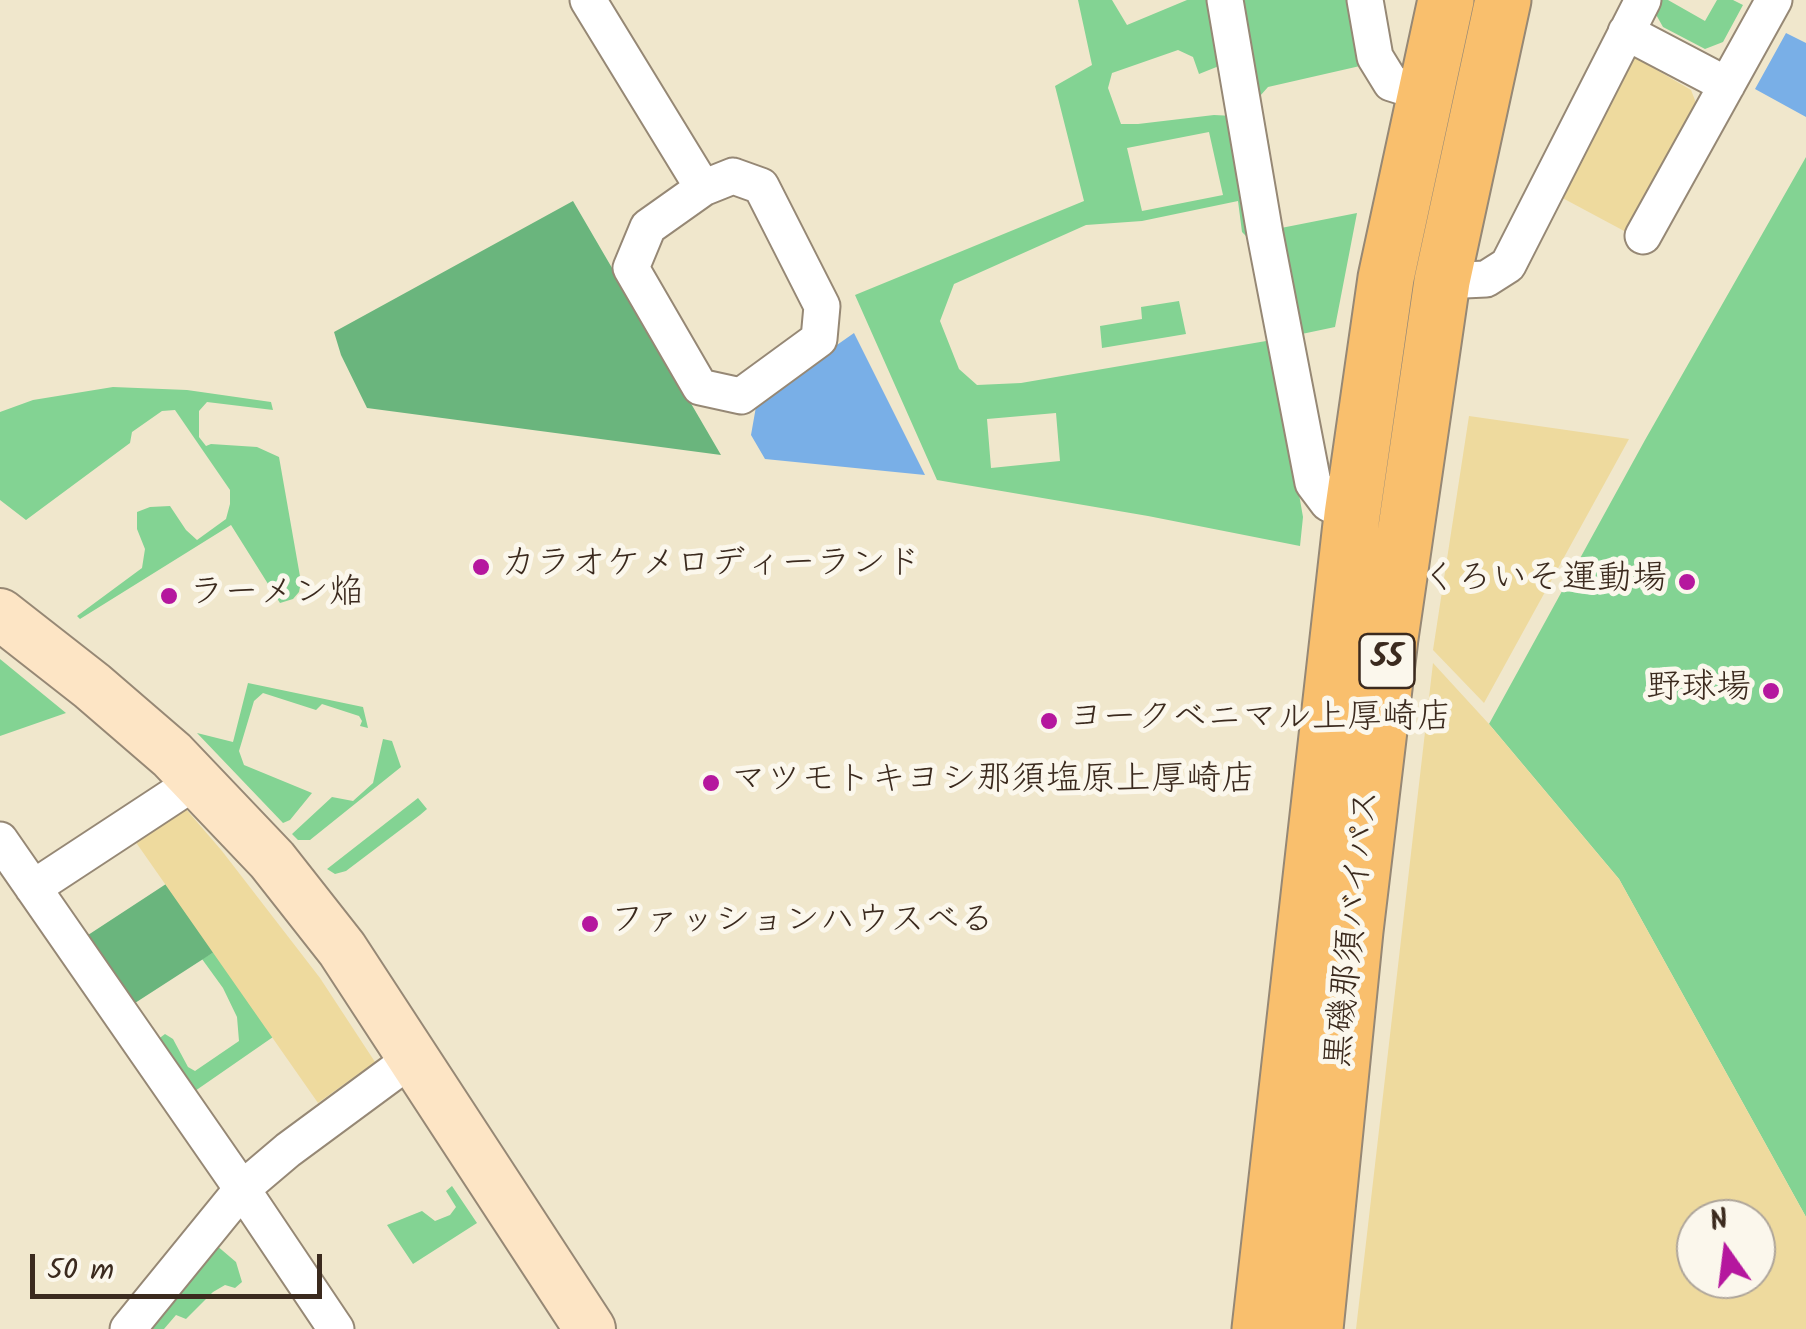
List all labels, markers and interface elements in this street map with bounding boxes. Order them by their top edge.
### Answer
place label: カラオケメロディーランド [501,546,921,588]
marker: カラオケメロディーランド [470,556,492,578]
place label: くろいそ運動場 [1422,561,1667,603]
marker: くろいそ運動場 [1676,571,1698,593]
place label: ラーメン焔 [189,575,364,617]
marker: ラーメン焔 [158,585,180,607]
road number: 55 [1360,634,1414,688]
place label: 野球場 [1646,670,1751,712]
marker: 野球場 [1760,680,1782,702]
place label: ヨークベニマル上厚崎店 [1069,700,1452,742]
marker: ヨークベニマル上厚崎店 [1038,710,1060,732]
place label: マツモトキヨシ那須塩原上厚崎店 [731,762,1256,804]
marker: マツモトキヨシ那須塩原上厚崎店 [700,772,722,794]
street label: 黒磯那須バイパス [1320,788,1392,1070]
place label: ファッションハウスべる [610,903,995,945]
marker: ファッションハウスべる [579,913,601,935]
text: N [1705,1197,1733,1245]
north arrow [1676,1199,1776,1299]
scale bar [35,1234,328,1296]
text: 50 m [47,1247,114,1295]

